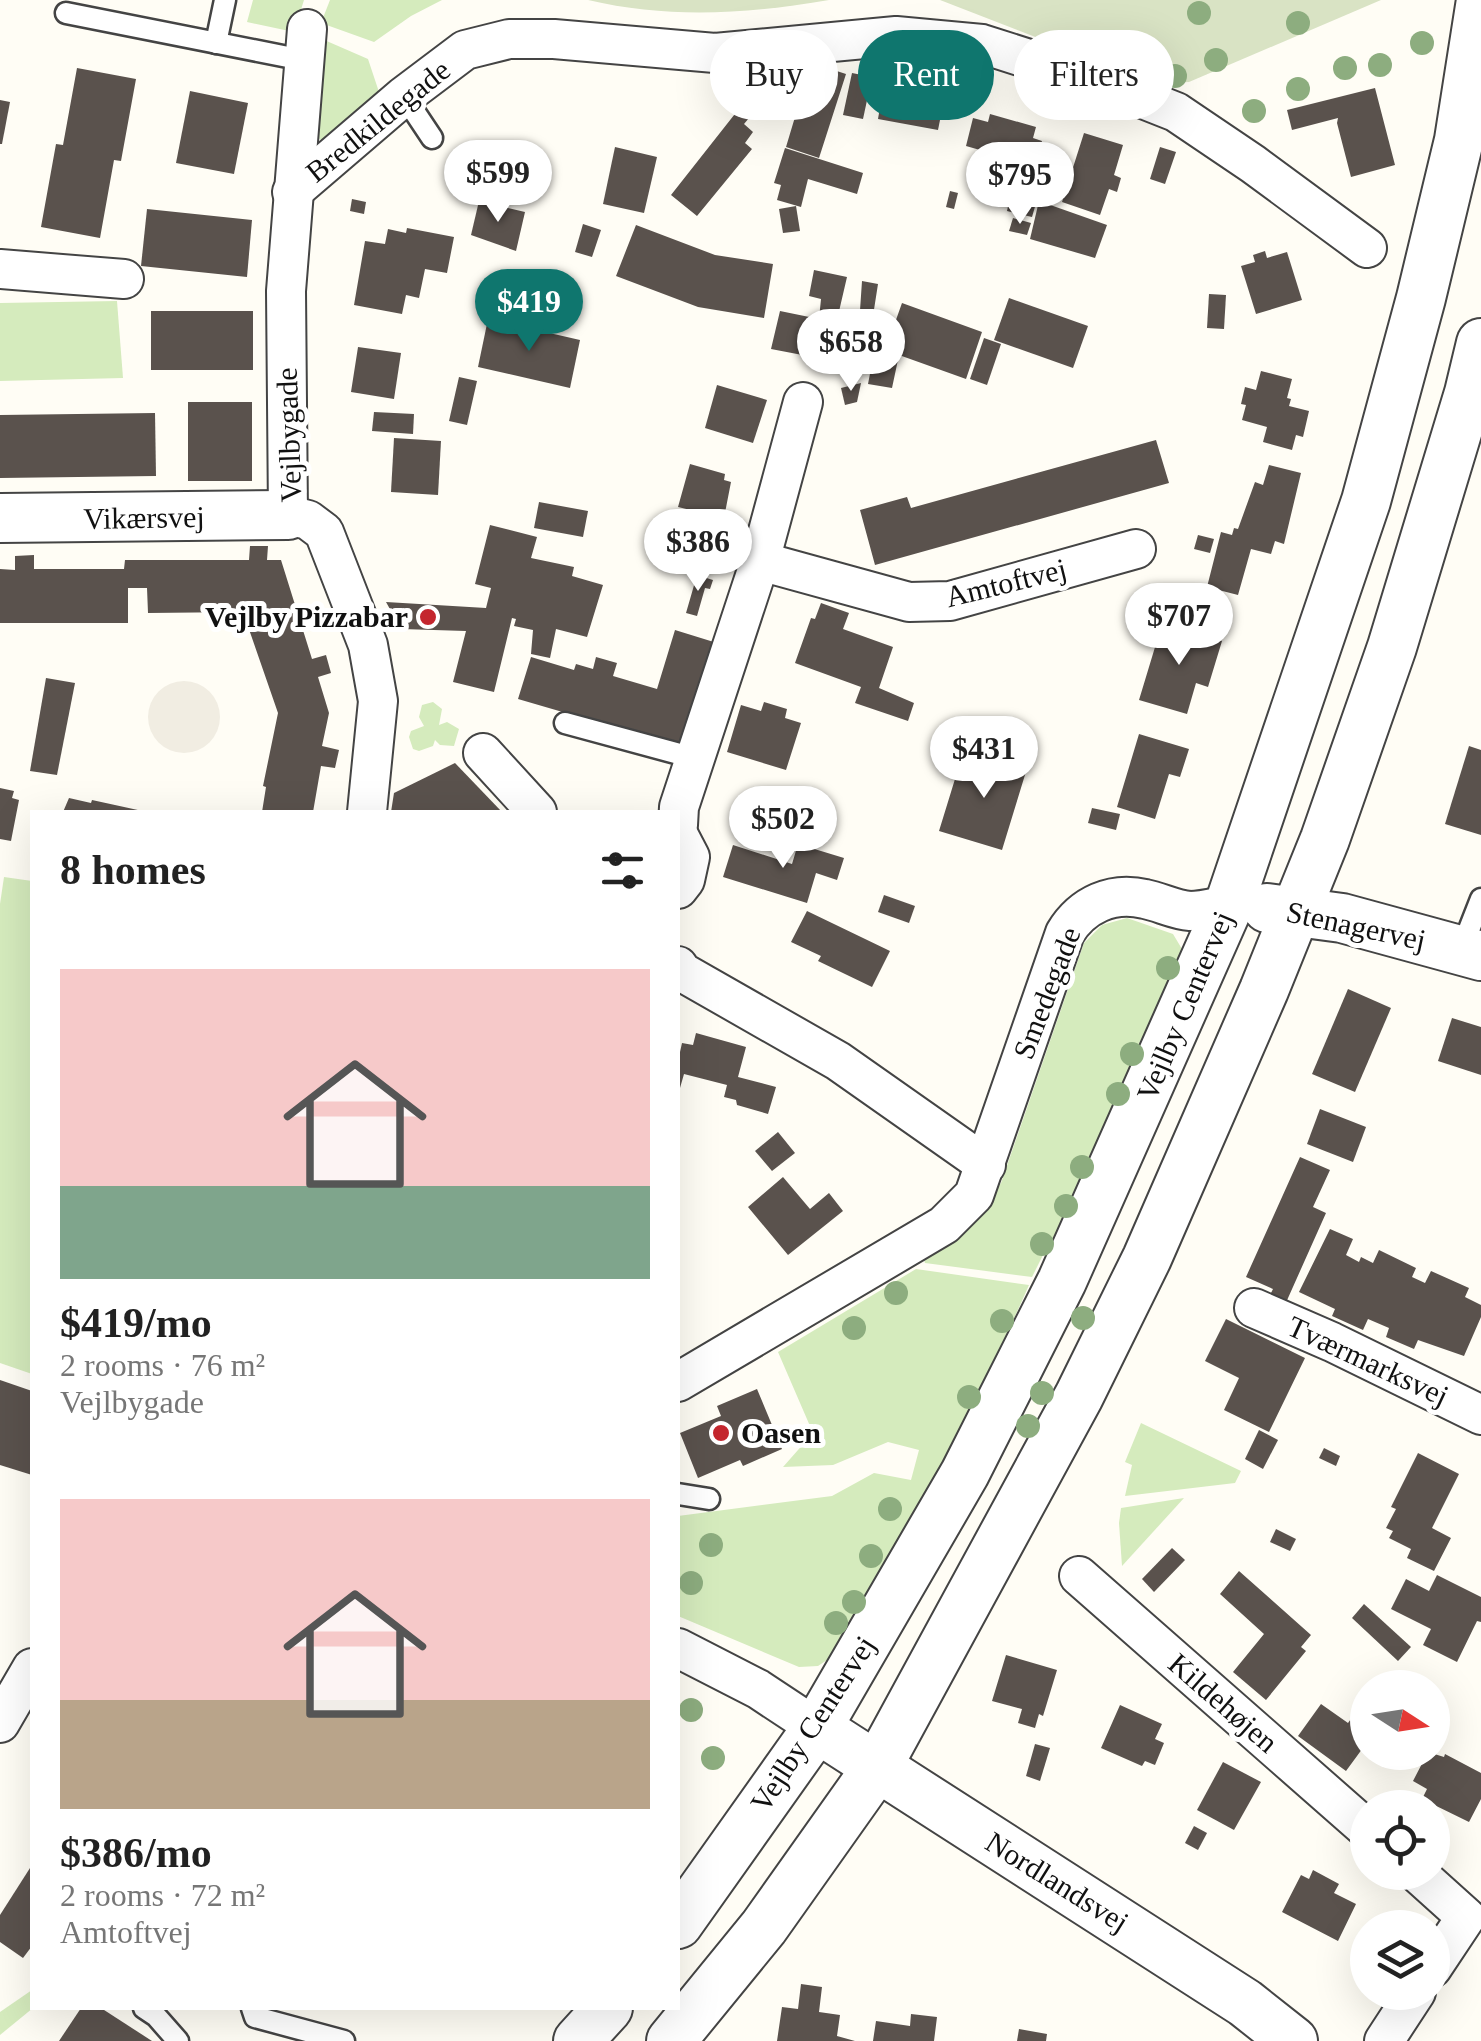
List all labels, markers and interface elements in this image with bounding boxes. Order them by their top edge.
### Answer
chip: Buy [710,30,838,120]
chip: Rent [858,30,994,120]
chip: Filters [1014,30,1174,120]
street label: Bredkildegade [299,53,456,188]
pin: $599 [439,140,557,225]
pin: $795 [961,142,1079,227]
text: $599 [466,154,530,190]
text: $795 [988,156,1052,192]
pin: $419 [470,269,588,354]
text: $419 [497,283,561,319]
pin: $658 [792,309,910,394]
text: $658 [819,323,883,359]
street label: Vejlbygade [270,367,307,503]
street label: Vikærsvej [83,500,205,535]
pin: $386 [639,509,757,594]
text: $386 [666,523,730,559]
street label: Amtoftvej [942,552,1070,613]
pin: $707 [1120,583,1238,668]
text: $707 [1147,597,1211,633]
place label: Vejlby Pizzabar [205,600,408,633]
marker: Vejlby Pizzabar [417,606,439,628]
pin: $431 [925,716,1043,801]
text: $431 [952,730,1016,766]
pin: $502 [724,786,842,871]
text: $502 [751,800,815,836]
icon: filters [595,843,650,898]
text: 8 homes [60,847,206,893]
street label: Stenagervej [1283,895,1429,956]
street label: Vejlby Centervej [1130,906,1239,1105]
street label: Smedegade [1006,922,1087,1063]
icon: home [265,1034,445,1214]
text: $419/mo [60,1300,212,1346]
street label: Tværmarksvej [1283,1309,1454,1412]
text: 2 rooms · 76 m² [60,1347,265,1383]
text: Vejlbygade [60,1384,204,1420]
place label: Oasen [741,1416,821,1449]
marker: Oasen [710,1422,732,1444]
icon: home [265,1564,445,1744]
street label: Vejlby Centervej [744,1630,882,1818]
street label: Kildehøjen [1162,1646,1284,1759]
north arrow [1350,1670,1450,1770]
map controls [1350,1670,1450,2010]
button: locate [1350,1790,1450,1890]
street label: Nordlandsvej [980,1825,1135,1938]
text: $386/mo [60,1830,212,1876]
text: 2 rooms · 72 m² [60,1877,265,1913]
button: layers [1350,1910,1450,2010]
text: Amtoftvej [60,1914,192,1950]

